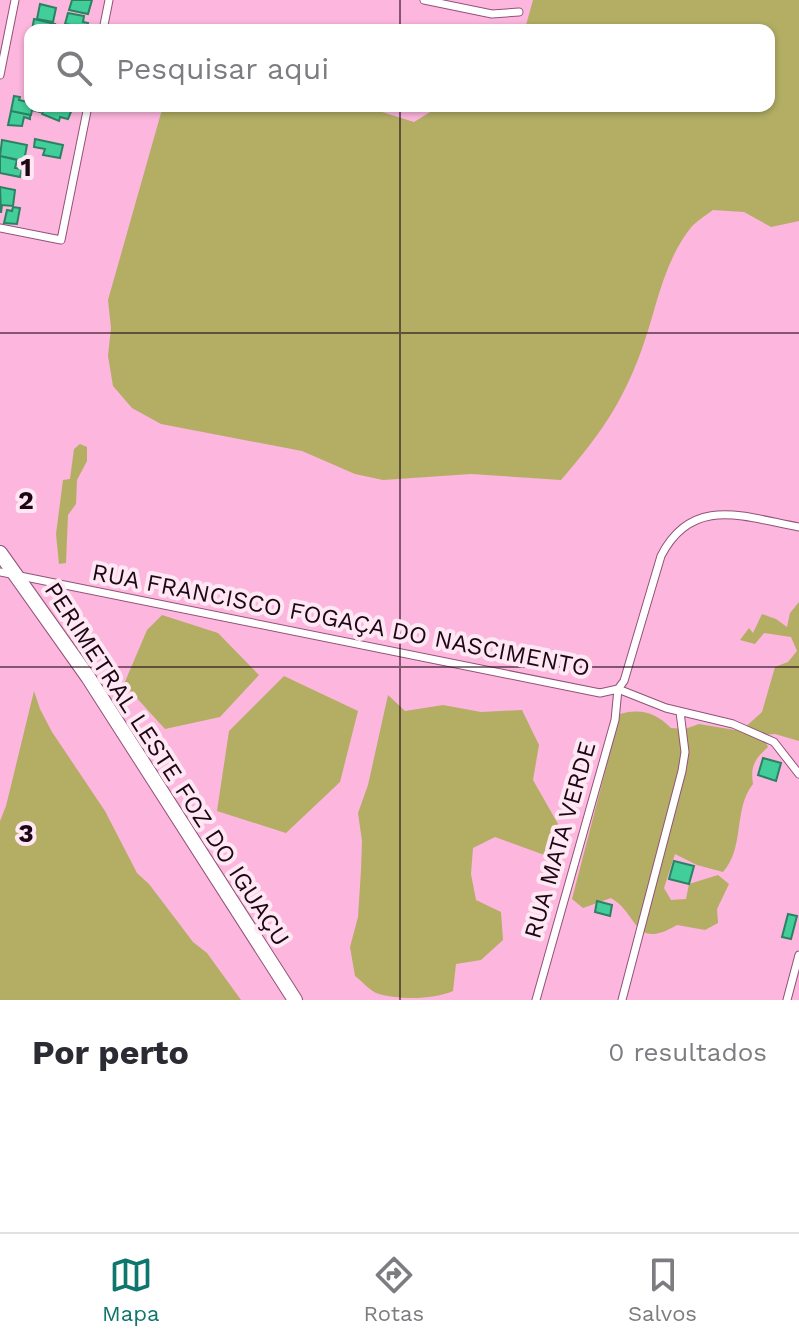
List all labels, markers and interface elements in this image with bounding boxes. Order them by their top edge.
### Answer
search box [24,24,775,112]
icon: search [52,46,96,90]
text: Pesquisar aqui [116,51,329,86]
text: 1 [20,152,32,182]
text: 2 [18,485,34,515]
street label: RUA FRANCISCO FOGAÇA DO NASCIMENTO [90,558,592,682]
street label: PERIMETRAL LESTE FOZ DO IGUAÇU [39,577,295,951]
street label: RUA MATA VERDE [518,738,602,942]
text: 3 [18,818,34,848]
text: Por perto [32,1032,189,1072]
text: 0 resultados [608,1037,767,1067]
tab: Mapa [102,1253,159,1326]
tab: Rotas [363,1253,424,1326]
tab: Salvos [628,1253,697,1326]

